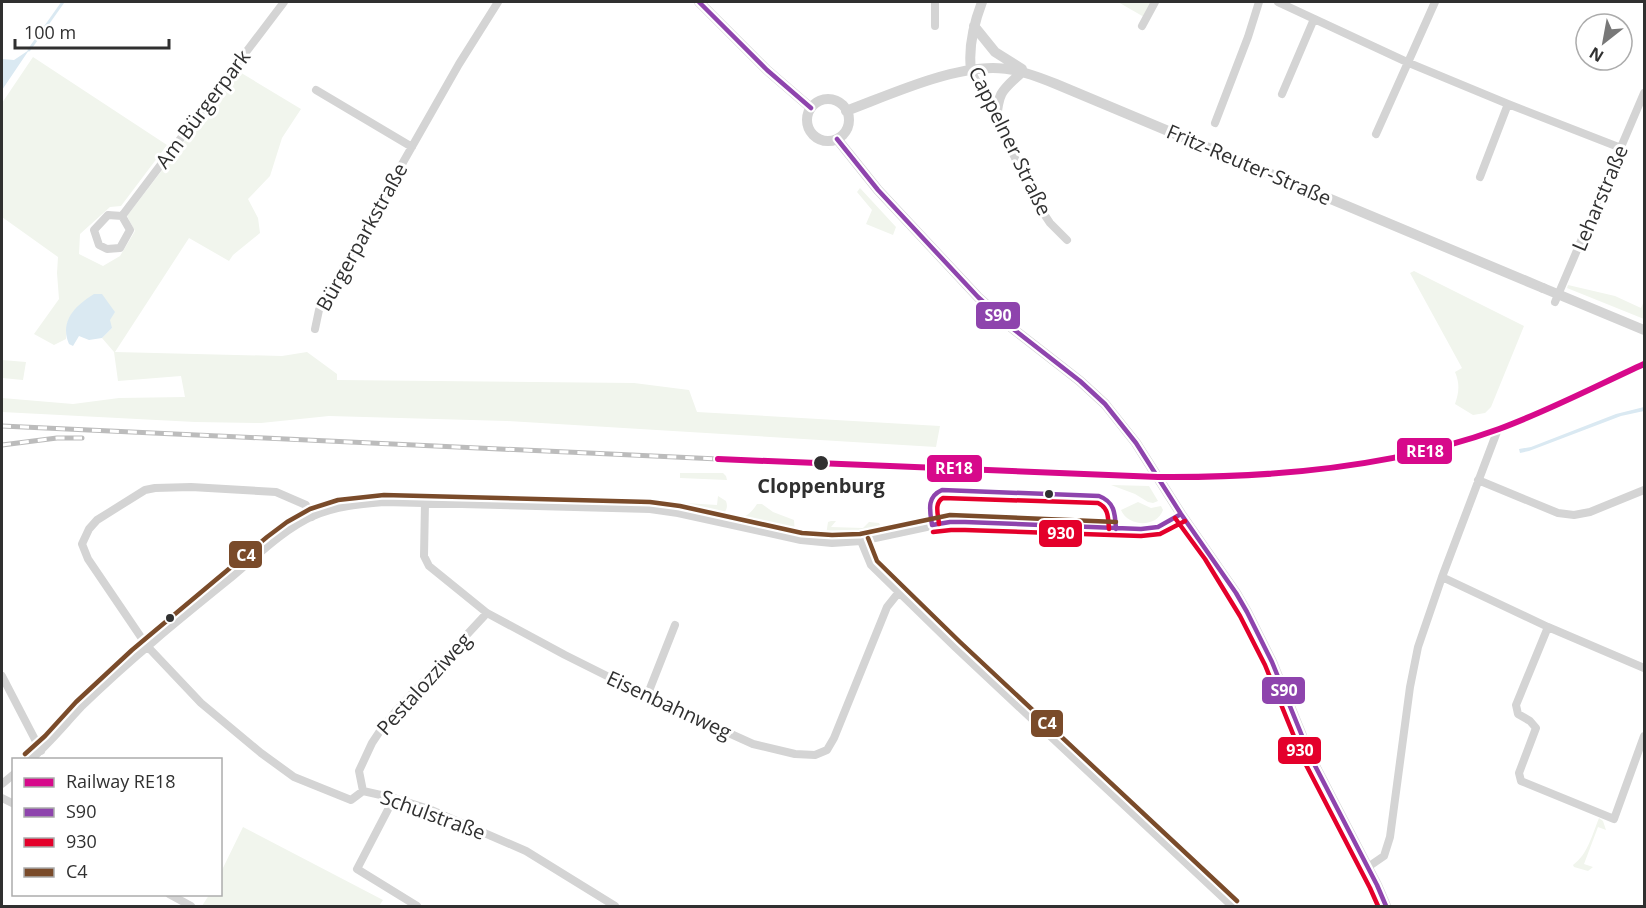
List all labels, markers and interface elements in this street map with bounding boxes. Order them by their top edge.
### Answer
scale bar [15,12,170,50]
north arrow [1574,12,1634,72]
text: 100 m [24,20,76,44]
text: N [1585,42,1608,68]
street label: Am Bürgerpark [149,43,256,174]
street label: Cappelner Straße [963,62,1058,220]
street label: Fritz-Reuter-Straße [1163,118,1336,211]
street label: Leharstraße [1565,141,1634,255]
street label: Bürgerparkstraße [310,158,413,316]
line badge: S90 [975,301,1021,330]
text: S90 [984,304,1012,326]
line badge: RE18 [1396,437,1453,465]
text: RE18 [1406,440,1444,462]
marker: Cloppenburg [812,454,830,472]
line badge: RE18 [926,454,983,483]
text: RE18 [935,457,973,479]
place label: Cloppenburg [757,472,886,499]
unlabelled marker [1043,488,1055,500]
line badge: 930 [1038,519,1083,548]
text: 930 [1047,522,1075,544]
line badge: C4 [228,540,263,569]
text: C4 [236,544,256,566]
unlabelled marker [164,612,176,624]
street label: Pestalozziweg [370,626,477,741]
street label: Eisenbahnweg [602,664,736,745]
line badge: S90 [1261,676,1306,705]
text: S90 [1270,679,1298,701]
line badge: C4 [1030,709,1064,738]
text: C4 [1037,712,1057,734]
line badge: 930 [1277,736,1322,765]
text: 930 [1286,739,1314,761]
legend [12,758,222,896]
text: Railway RE18 [66,769,176,793]
street label: Schulstraße [377,783,489,846]
text: S90 [66,799,96,823]
text: 930 [66,829,97,853]
text: C4 [66,859,88,883]

